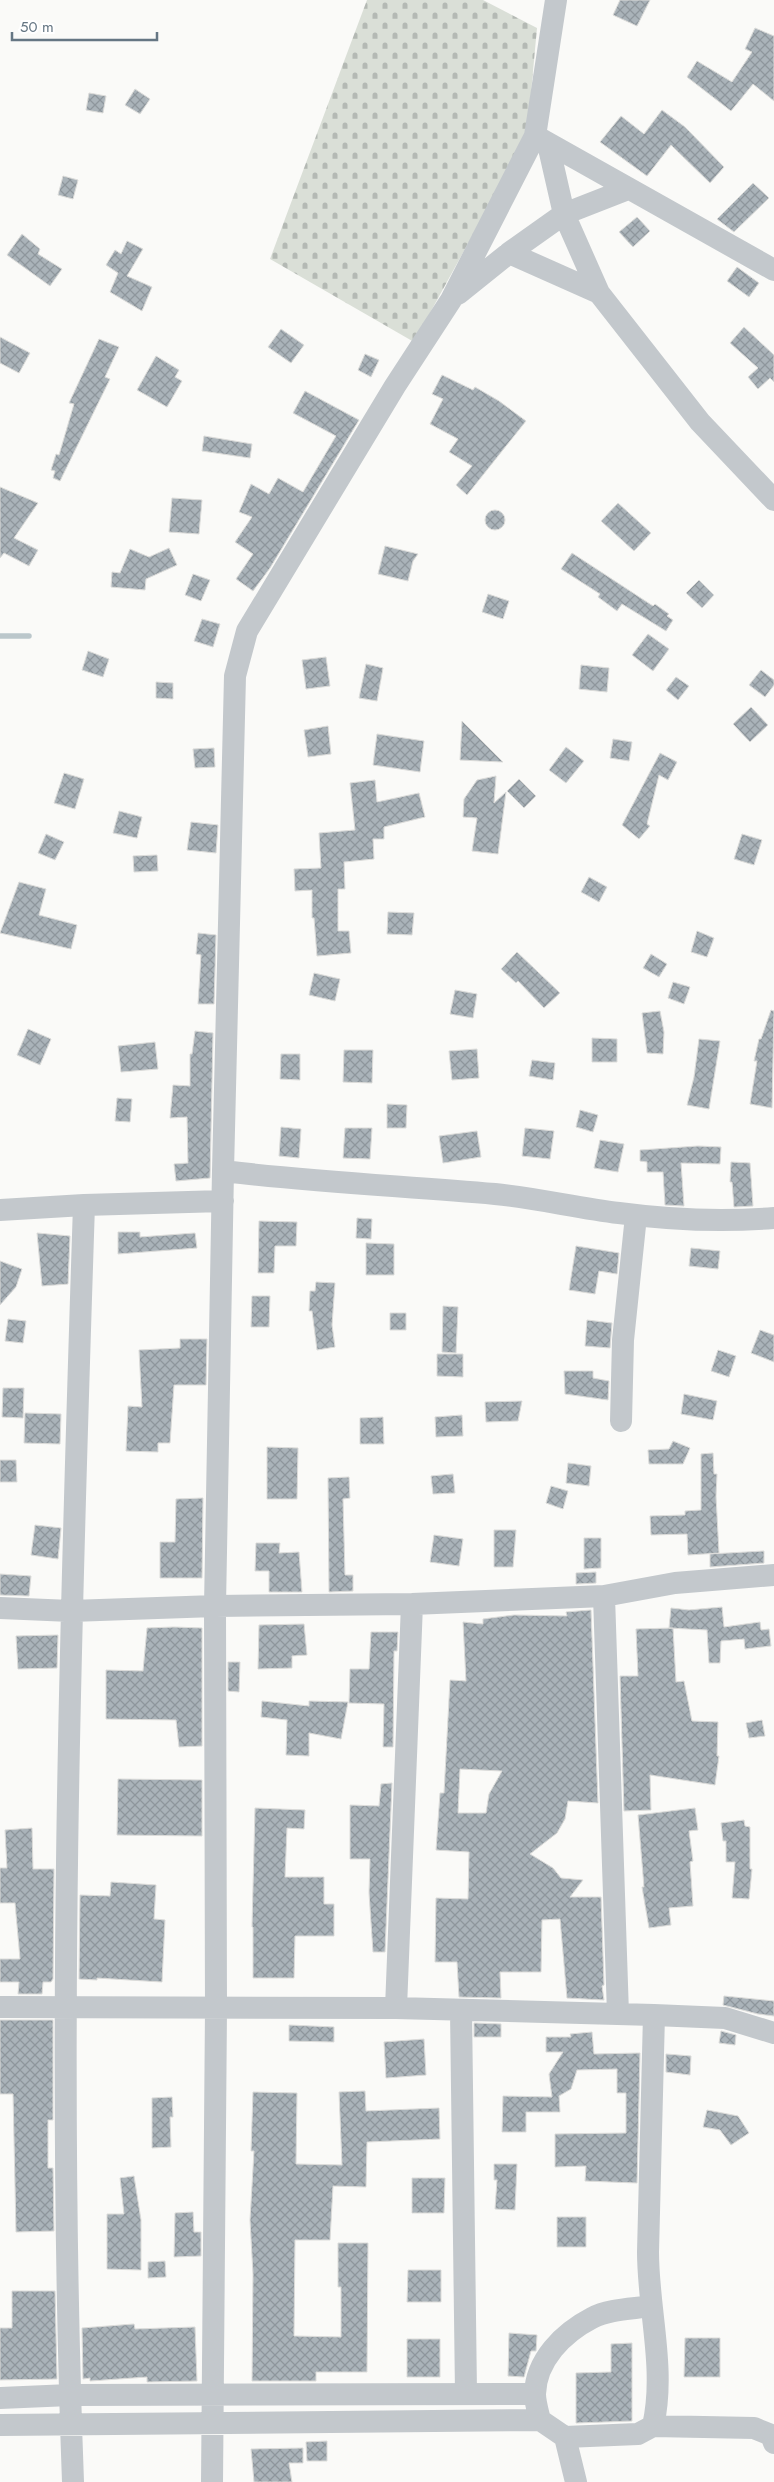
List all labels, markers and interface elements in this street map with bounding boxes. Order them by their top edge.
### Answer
scale bar [12,10,158,42]
text: 50 m [20,16,54,38]

